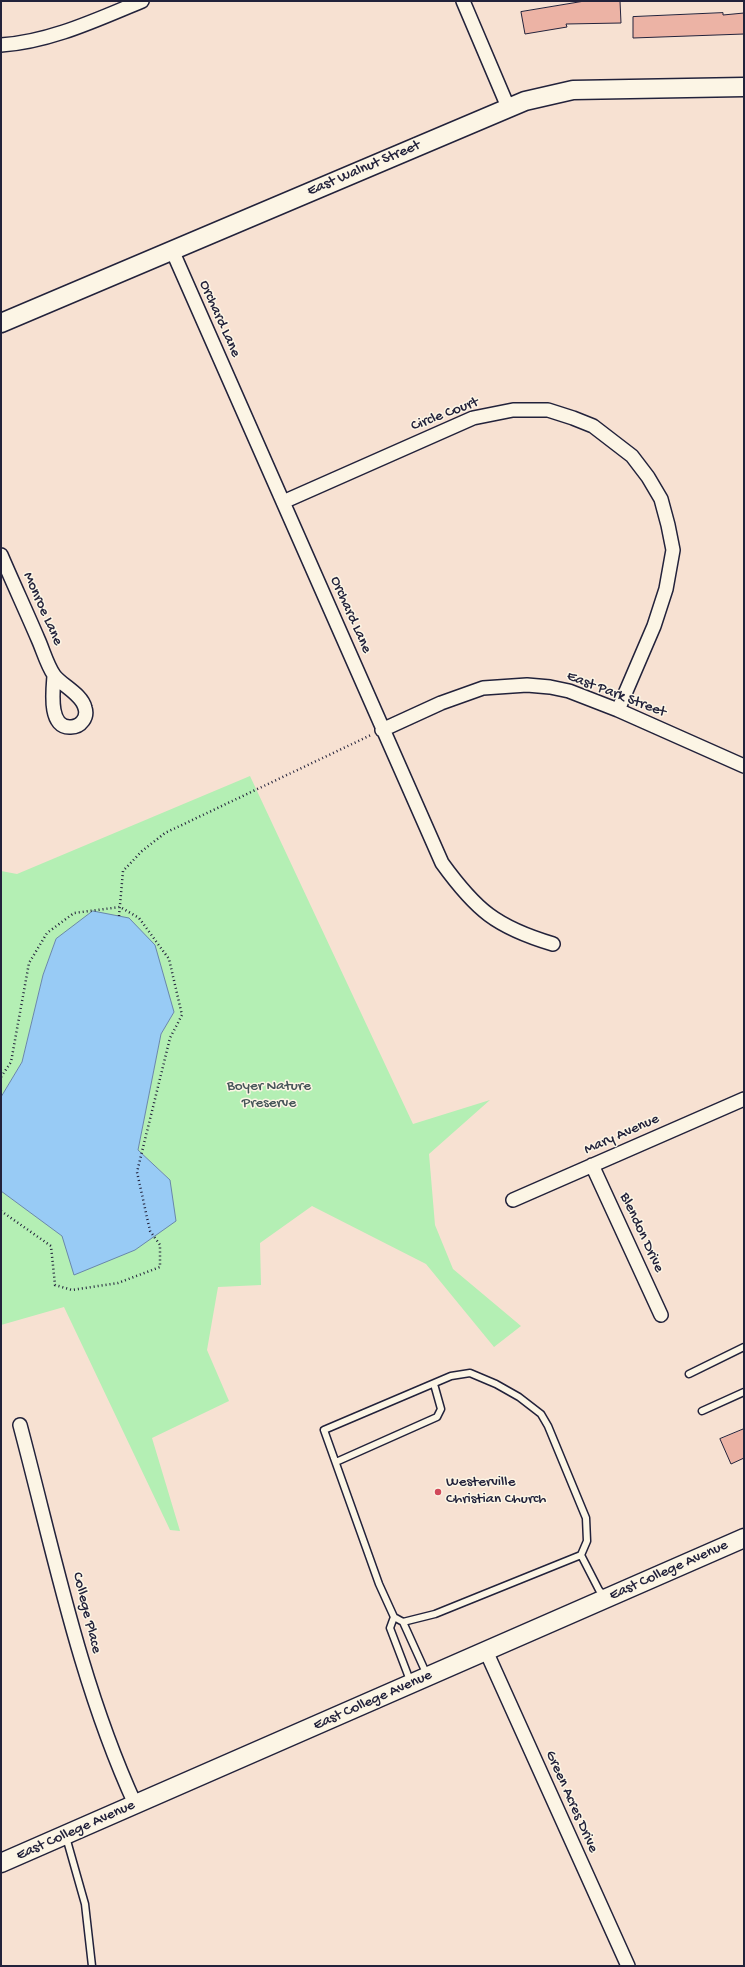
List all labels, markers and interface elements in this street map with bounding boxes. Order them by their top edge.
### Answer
street label: East Walnut Street [305,137,423,201]
street label: Orchard Lane [194,278,244,360]
street label: Circle Court [409,394,481,436]
street label: Monroe Lane [18,570,66,648]
street label: Orchard Lane [325,574,375,656]
street label: East Park Street [564,668,668,722]
park label: Boyer Nature Preserve [227,1078,311,1113]
street label: Mary Avenue [582,1110,662,1160]
street label: Blendon Drive [615,1190,667,1276]
place label: Westerville Christian Church [446,1474,546,1509]
marker: Westerville Christian Church [433,1487,443,1497]
street label: East College Avenue [607,1537,731,1605]
street label: College Place [67,1571,105,1655]
street label: East College Avenue [311,1667,435,1735]
street label: Green Acres Drive [540,1748,602,1856]
street label: East College Avenue [14,1797,138,1865]

